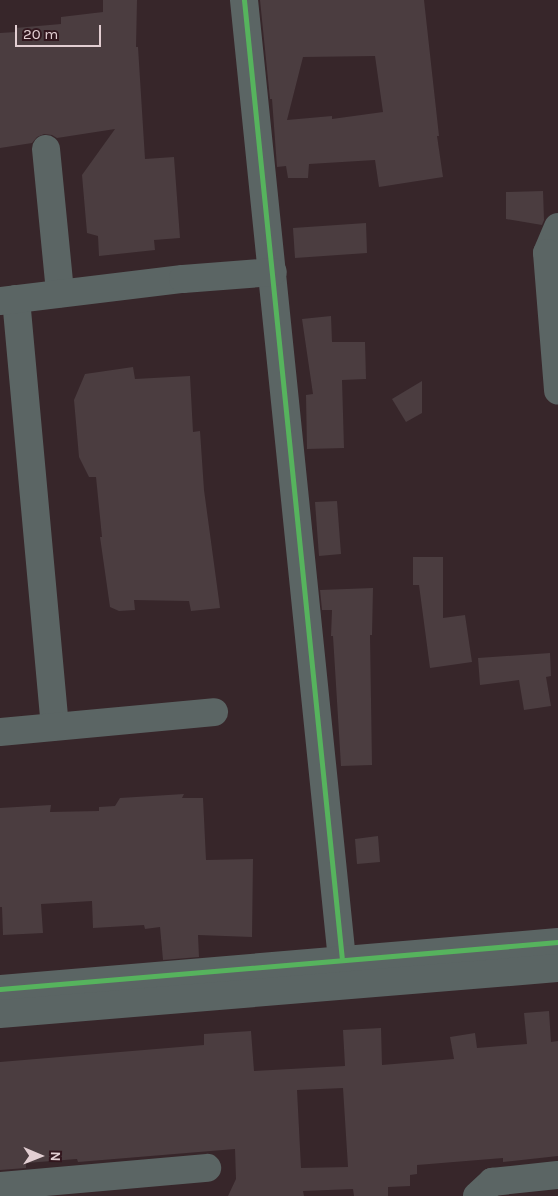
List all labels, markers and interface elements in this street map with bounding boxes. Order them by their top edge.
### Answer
scale bar [18,15,104,47]
text: 20 m [23,25,58,43]
north arrow [15,1131,65,1181]
text: N [47,1151,64,1161]

